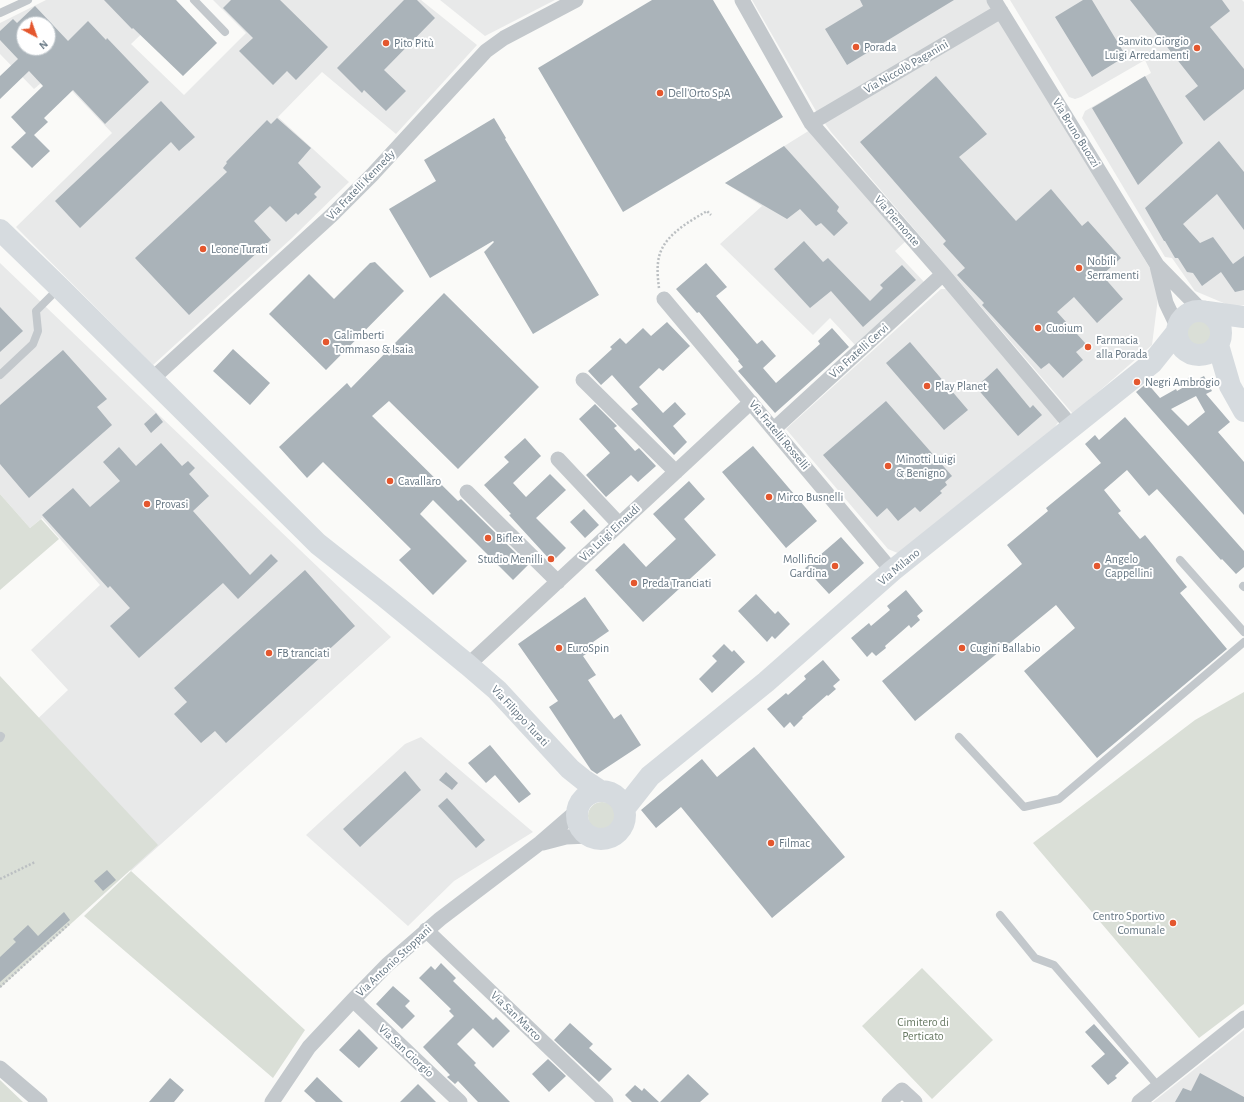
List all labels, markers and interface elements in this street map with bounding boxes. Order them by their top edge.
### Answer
north arrow [16,16,56,56]
place label: Sanvito Giorgio Luigi Arredamenti [1104,34,1189,62]
place label: Pito Pitù [394,36,434,50]
street label: Via Niccolò Paganini [861,37,951,97]
text: N [37,38,50,51]
marker: Pito Pitù [381,38,391,48]
place label: Porada [864,40,897,54]
marker: Porada [851,42,861,52]
marker: Sanvito Giorgio Luigi Arredamenti [1192,43,1202,53]
place label: Dell'Orto SpA [668,86,731,100]
marker: Dell'Orto SpA [655,88,665,98]
street label: Via Bruno Buozzi [1049,96,1103,170]
street label: Via Fratelli Kennedy [324,147,398,223]
street label: Via Piemonte [871,193,923,249]
place label: Leone Turati [211,242,268,256]
marker: Leone Turati [198,244,208,254]
place label: Nobili Serramenti [1087,254,1139,282]
marker: Nobili Serramenti [1074,263,1084,273]
street label: Via Fratelli Cervi [826,321,892,381]
place label: Cuoium [1046,321,1083,335]
marker: Cuoium [1033,323,1043,333]
place label: Galimberti Tommaso & Isaia [334,328,414,356]
place label: Farmacia alla Porada [1096,333,1148,361]
marker: Galimberti Tommaso & Isaia [321,337,331,347]
marker: Farmacia alla Porada [1083,342,1093,352]
place label: Negri Ambrogio [1145,375,1220,389]
marker: Negri Ambrogio [1132,377,1142,387]
place label: Play Planet [935,379,987,393]
marker: Play Planet [922,381,932,391]
street label: Via Fratelli Rosselli [746,397,812,473]
place label: Minotti Luigi & Benigno [896,452,956,480]
marker: Minotti Luigi & Benigno [883,461,893,471]
place label: Cavallaro [398,474,441,488]
marker: Cavallaro [385,476,395,486]
place label: Mirco Busnelli [777,490,843,504]
marker: Mirco Busnelli [764,492,774,502]
place label: Provasi [155,497,188,511]
marker: Provasi [142,499,152,509]
street label: Via Luigi Einaudi [577,501,643,565]
place label: Biflex [496,531,523,545]
marker: Biflex [483,533,493,543]
street label: Via Milano [875,545,923,589]
place label: Studio Menilli [478,552,543,566]
place label: Mollificio Gardina [783,552,827,580]
place label: Angelo Cappellini [1105,552,1152,580]
marker: Studio Menilli [546,554,556,564]
marker: Mollificio Gardina [830,561,840,571]
marker: Angelo Cappellini [1092,561,1102,571]
place label: Preda Tranciati [642,576,711,590]
marker: Preda Tranciati [629,578,639,588]
place label: EuroSpin [567,641,609,655]
place label: Cugini Ballabio [970,641,1040,655]
marker: EuroSpin [554,643,564,653]
marker: Cugini Ballabio [957,643,967,653]
place label: FB tranciati [277,646,330,660]
marker: FB tranciati [264,648,274,658]
street label: Via Filippo Turati [488,682,552,750]
place label: Filmac [779,836,810,850]
marker: Filmac [766,838,776,848]
place label: Centro Sportivo Comunale [1093,909,1165,937]
marker: Centro Sportivo Comunale [1168,918,1178,928]
street label: Via Antonio Stoppani [353,922,435,1000]
street label: Via San Marco [487,988,545,1044]
park label: Cimitero di Perticato [897,1015,949,1043]
street label: Via San Giorgio [375,1022,437,1080]

